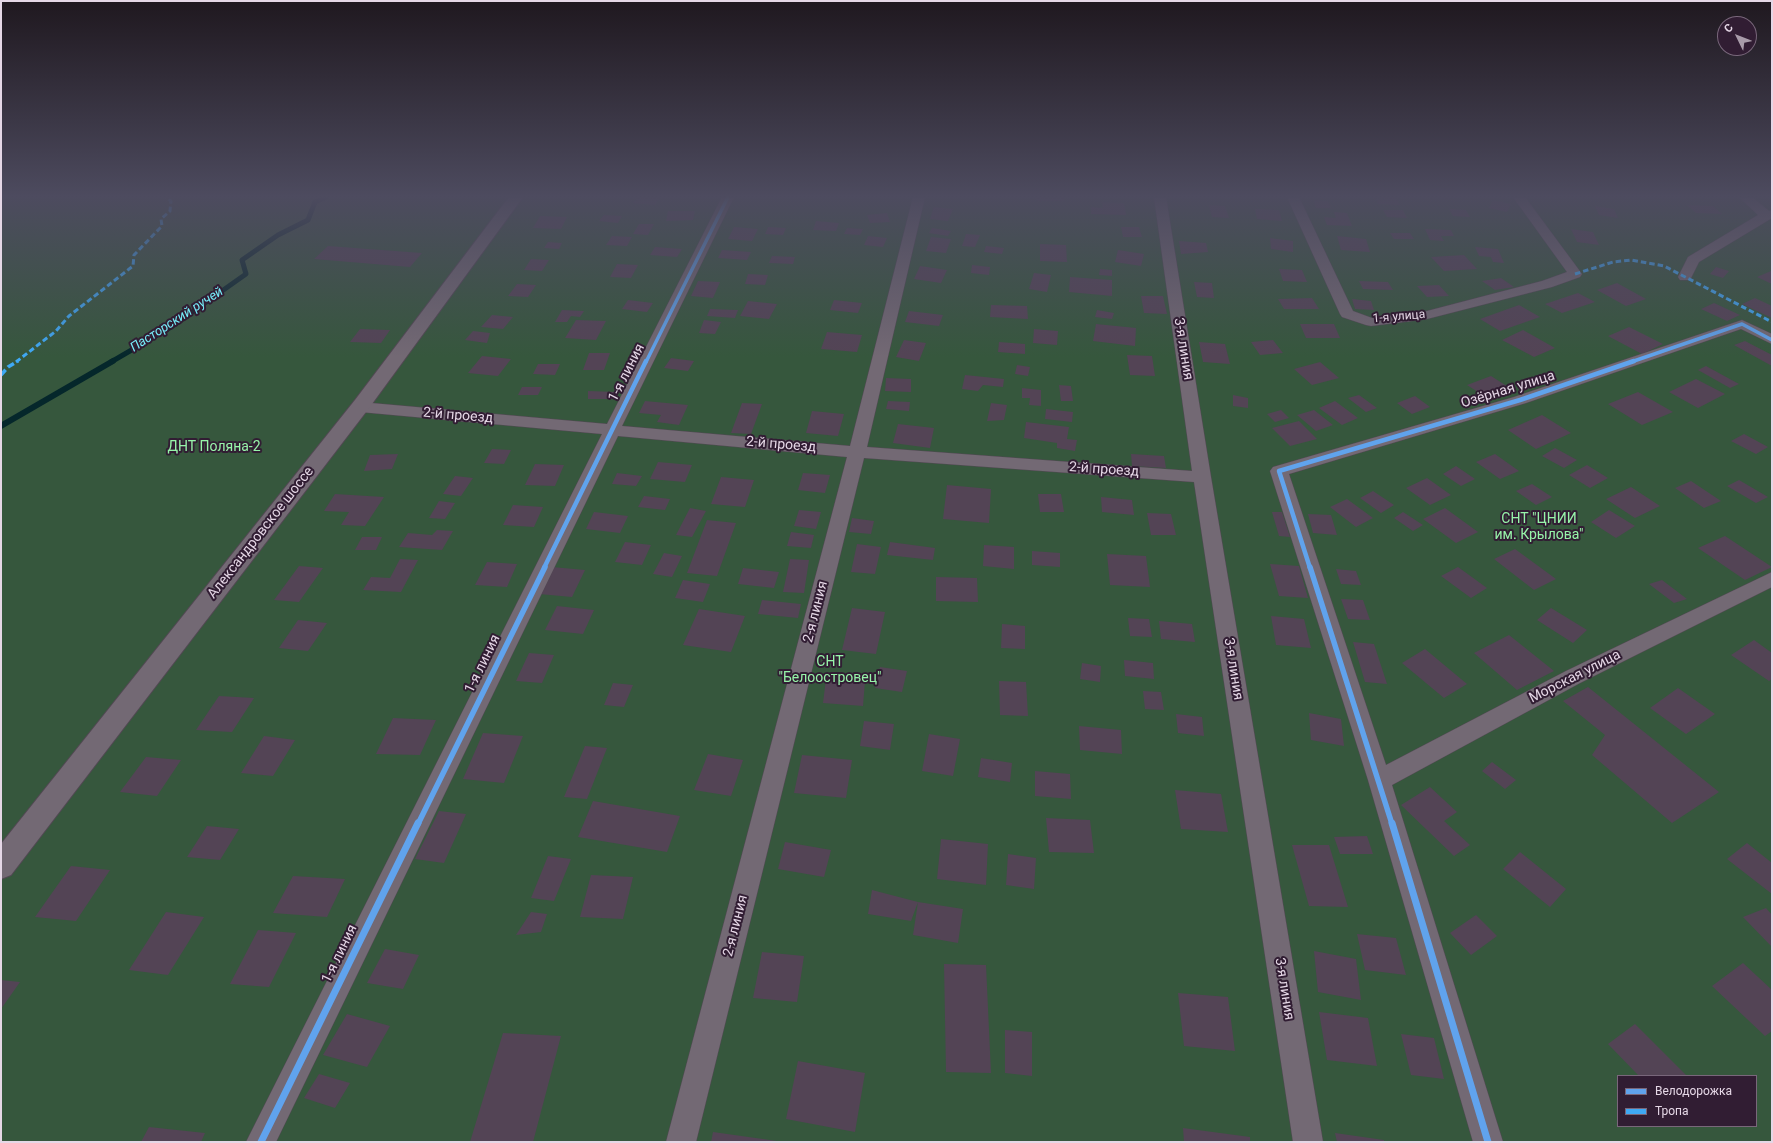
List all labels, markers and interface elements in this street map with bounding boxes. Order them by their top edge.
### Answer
north arrow [1717,16,1757,56]
text: С [1721,21,1736,35]
water label: Пасторский ручей [128,284,226,356]
street label: 1-я улица [1372,308,1426,326]
street label: 3-я линия [1170,317,1196,381]
street label: 1-я линия [605,341,649,405]
street label: Озёрная улица [1459,368,1557,412]
street label: 2-й проезд [422,405,494,427]
street label: 2-й проезд [745,434,817,456]
park label: ДНТ Поляна-2 [167,439,261,455]
street label: 2-й проезд [1068,459,1140,481]
street label: Александровское шоссе [204,464,318,602]
park label: СНТ "ЦНИИ им. Крылова" [1495,511,1583,544]
street label: 2-я линия [800,579,832,645]
street label: 1-я линия [462,632,504,696]
street label: 3-я линия [1220,637,1246,701]
street label: Морская улица [1527,647,1623,707]
park label: СНТ "Белоостровец" [779,654,881,686]
street label: 2-я линия [720,893,752,959]
street label: 1-я линия [319,922,361,986]
street label: 3-я линия [1271,957,1297,1021]
legend [1617,1075,1757,1127]
text: Велодорожка [1655,1084,1732,1098]
text: Тропа [1655,1104,1689,1118]

